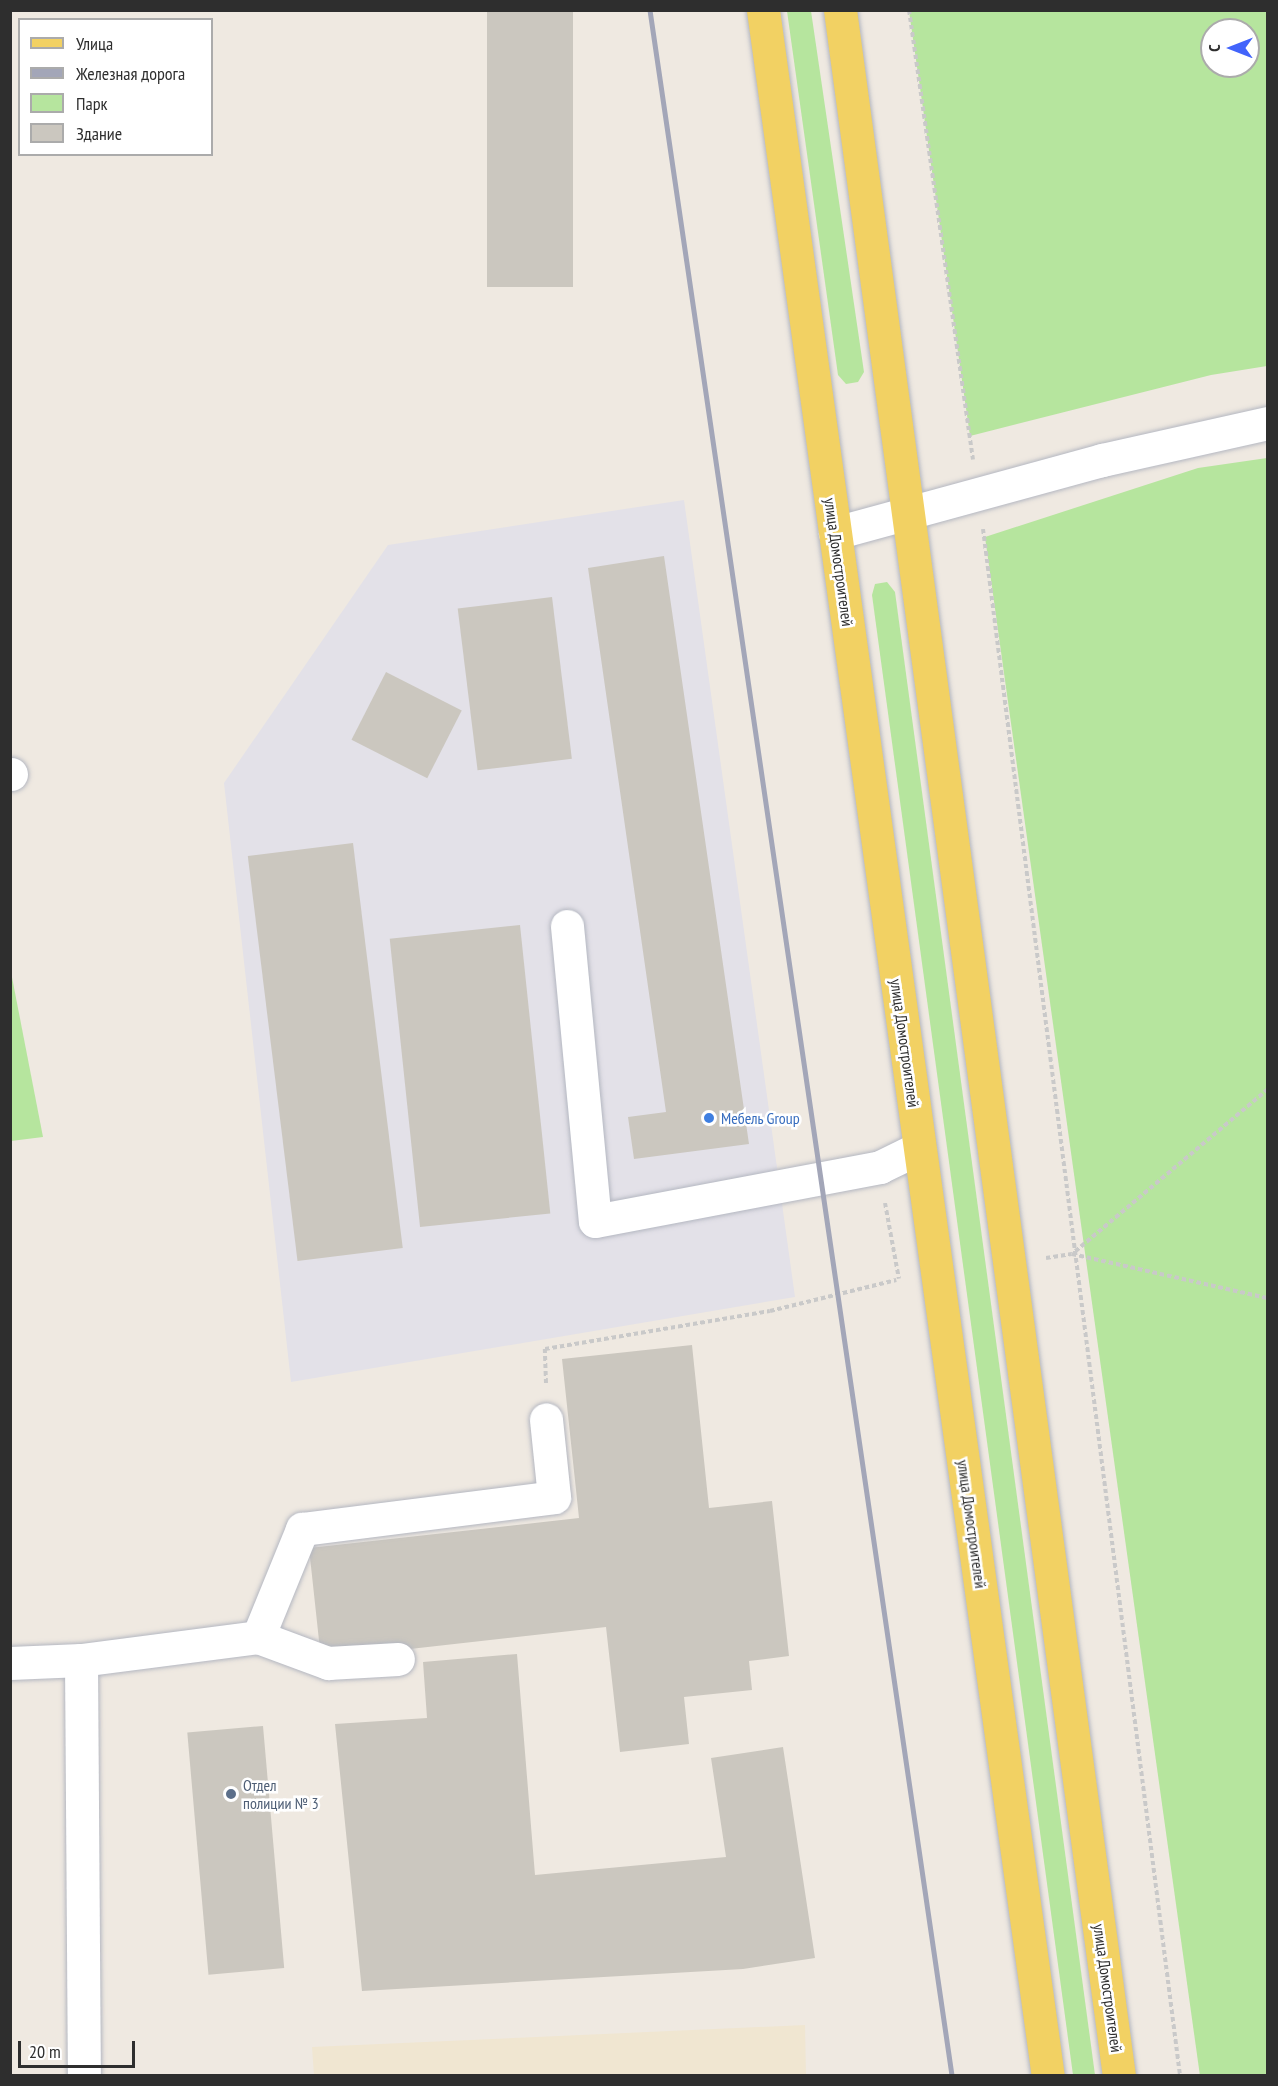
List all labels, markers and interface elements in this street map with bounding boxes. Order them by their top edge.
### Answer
legend [18,18,213,156]
north arrow [1200,18,1260,78]
text: Улица [76,32,113,55]
text: С [1204,44,1224,52]
text: Железная дорога [76,62,185,85]
text: Парк [76,92,107,115]
text: Здание [76,122,122,145]
street label: улица Домостроителей [820,496,858,628]
street label: улица Домостроителей [886,977,924,1109]
place label: Мебель Group [721,1108,800,1128]
marker: Мебель Group [702,1111,716,1125]
street label: улица Домостроителей [953,1458,991,1590]
place label: Отдел полиции № 3 [243,1775,319,1813]
marker: Отдел полиции № 3 [224,1787,238,1801]
street label: улица Домостроителей [1089,1922,1127,2054]
scale bar [21,2029,138,2067]
text: 20 m [29,2040,61,2063]

